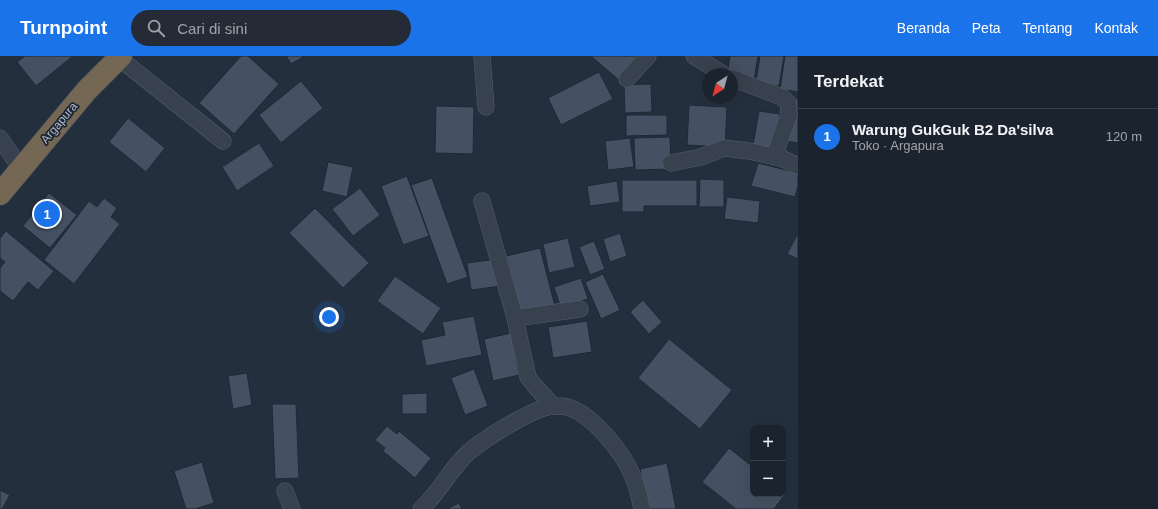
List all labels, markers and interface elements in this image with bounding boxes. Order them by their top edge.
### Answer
search box [131,10,411,46]
text: Turnpoint [20,17,107,38]
icon: search [145,17,167,39]
text: Cari di sini [177,20,247,37]
text: Beranda [897,20,950,36]
text: Peta [972,20,1001,36]
text: Tentang [1023,20,1072,36]
text: Kontak [1094,20,1138,36]
north arrow [702,68,738,104]
text: Terdekat [814,72,884,91]
street label: Argapura [38,99,80,146]
text: Warung GukGuk B2 Da'silva [852,121,1053,138]
text: 1 [823,129,831,144]
text: 120 m [1106,129,1142,144]
text: Toko · Argapura [852,138,944,153]
pin: 1 [34,199,60,229]
your location [319,307,339,327]
map controls [750,425,786,497]
button: + [750,425,786,461]
button: − [750,461,786,497]

